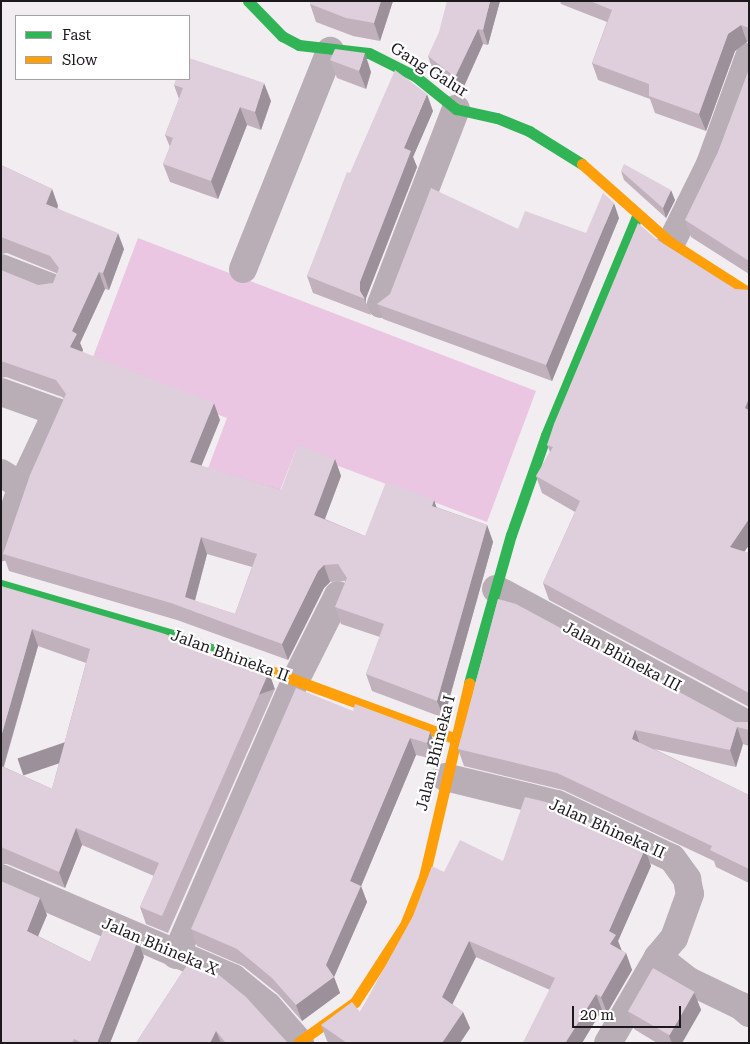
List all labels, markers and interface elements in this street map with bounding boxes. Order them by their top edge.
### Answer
legend [15,15,190,80]
text: Fast [62,26,91,44]
street label: Gang Galur [387,39,471,101]
text: Slow [62,51,97,69]
street label: Jalan Bhineka III [560,618,684,696]
street label: Jalan Bhineka II [168,626,292,686]
street label: Jalan Bhineka I [412,693,460,813]
street label: Jalan Bhineka II [546,795,668,863]
street label: Jalan Bhineka X [99,914,221,980]
scale bar [575,996,684,1028]
text: 20 m [580,1006,614,1024]

